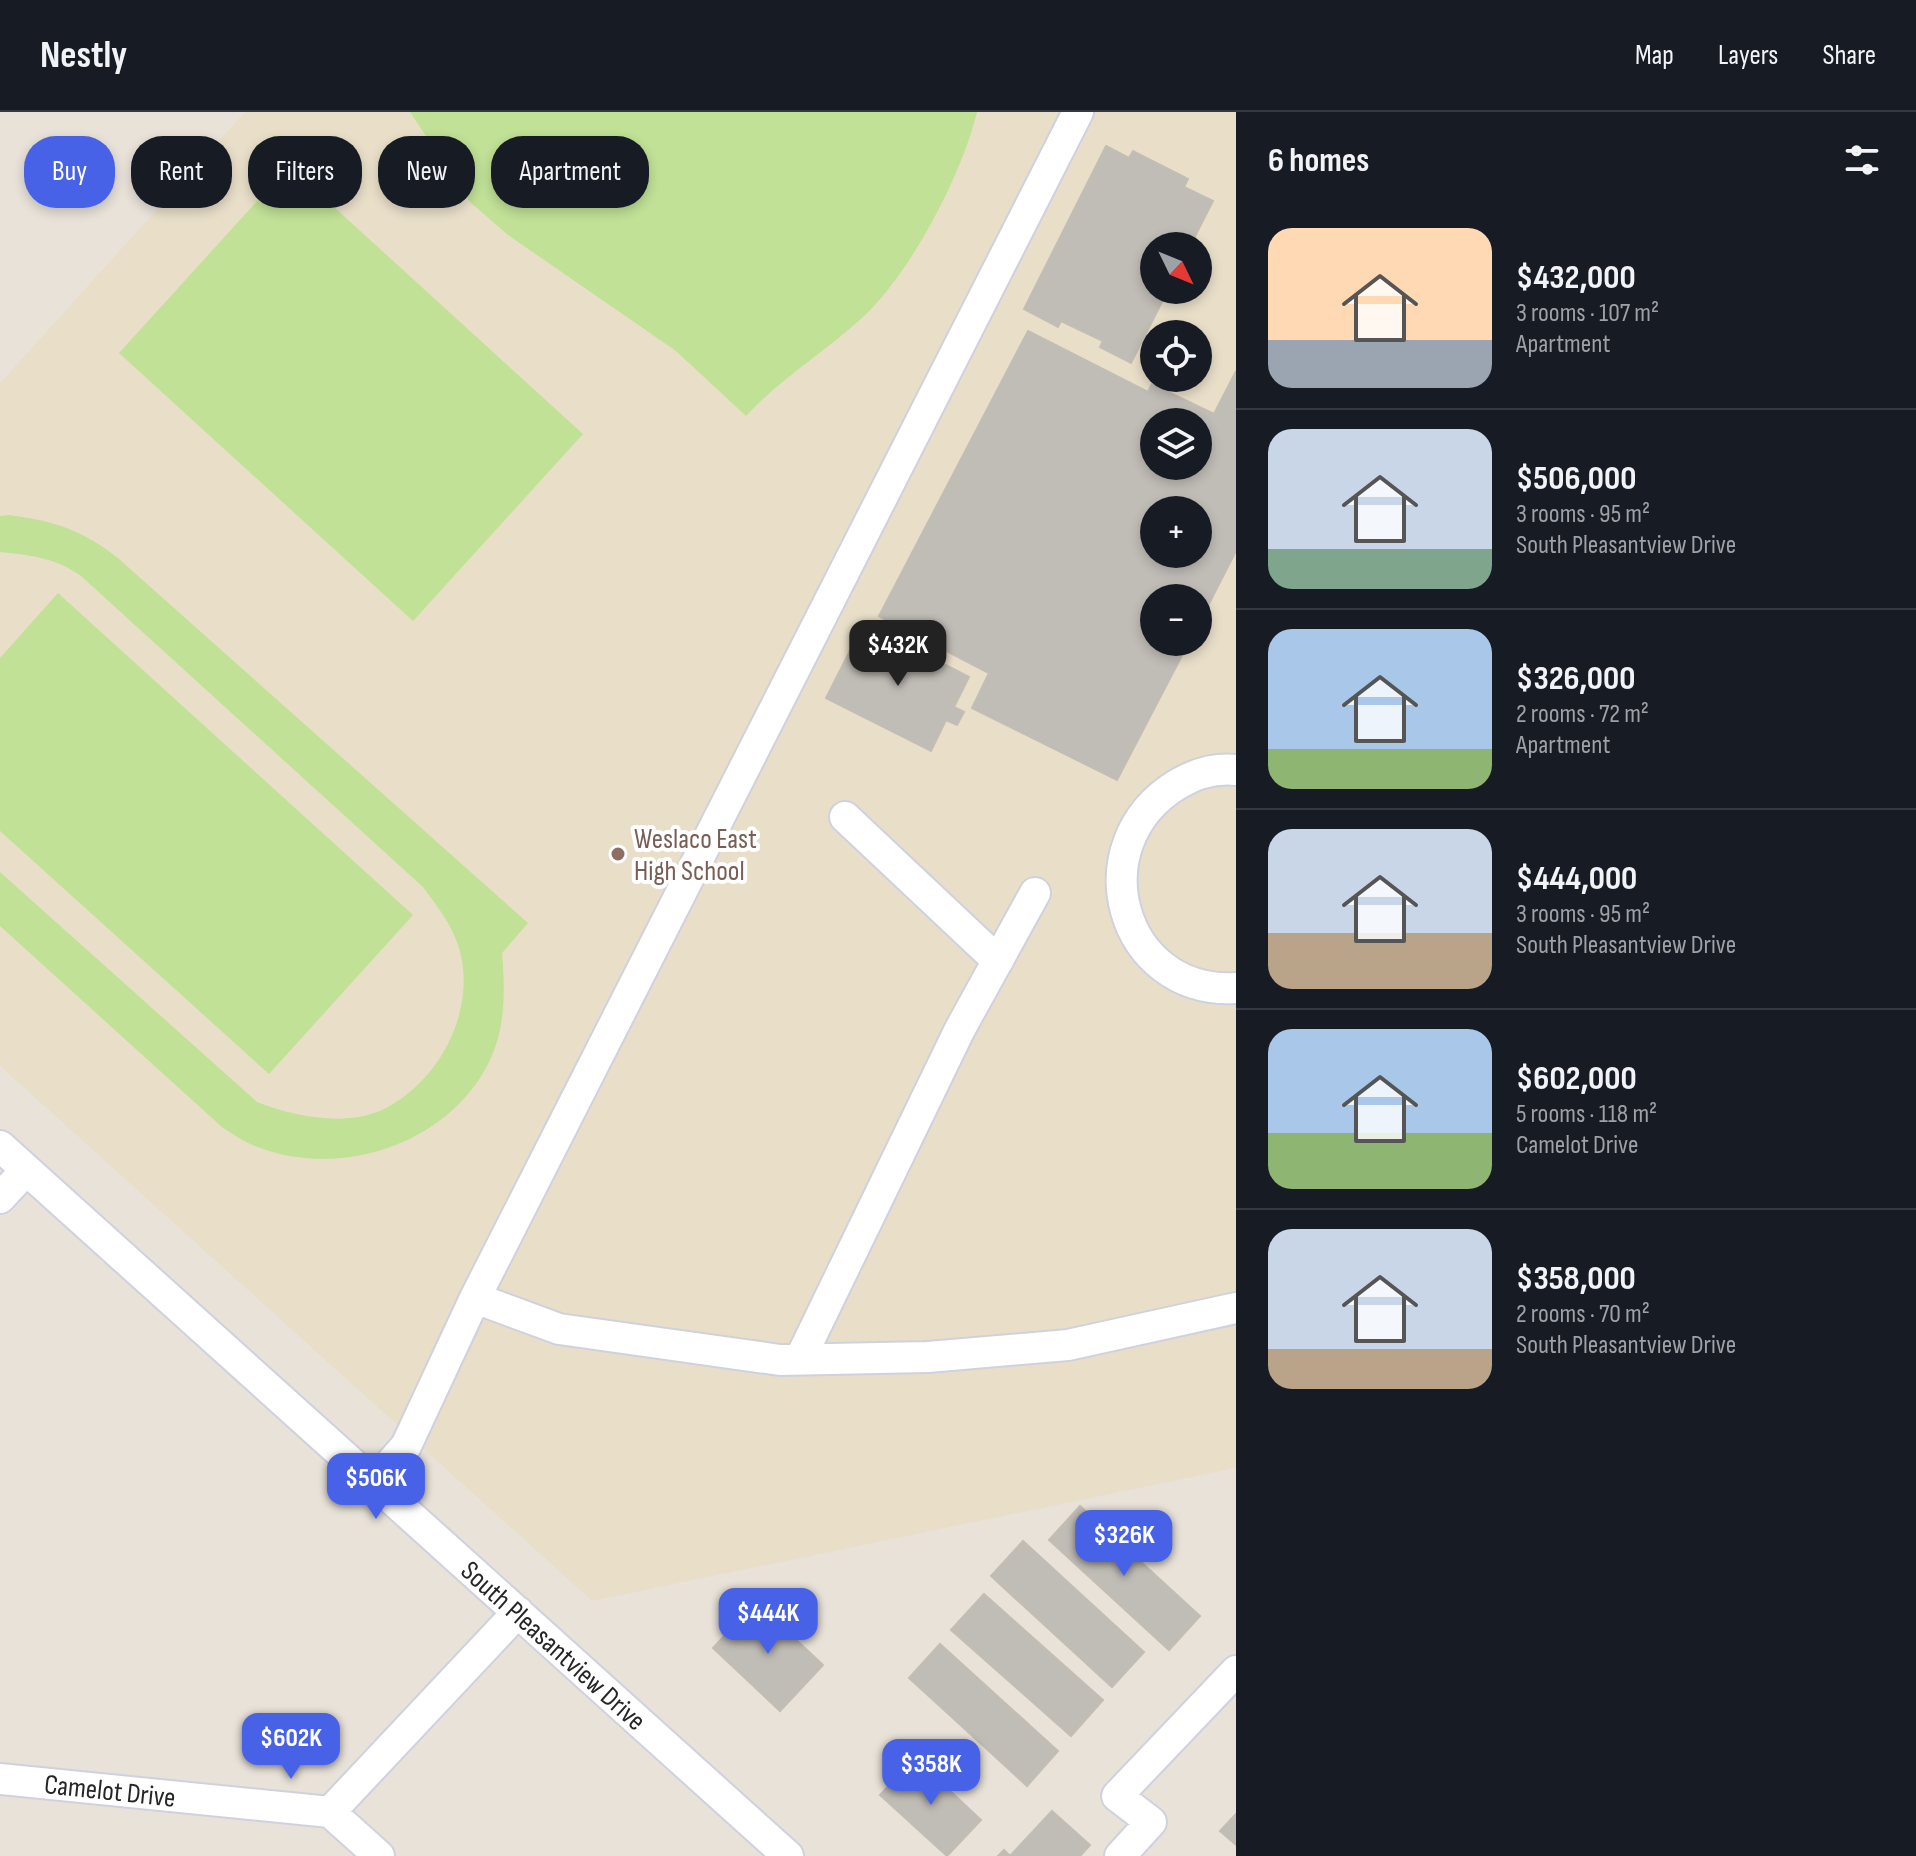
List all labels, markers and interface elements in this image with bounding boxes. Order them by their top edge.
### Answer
text: Nestly [40,33,127,78]
text: Map [1635,39,1674,72]
text: Layers [1718,39,1778,72]
text: Share [1822,39,1876,72]
chip: Buy [24,136,115,208]
chip: Rent [131,136,232,208]
chip: Filters [248,136,362,208]
chip: New [378,136,475,208]
chip: Apartment [491,136,649,208]
icon: filters [1840,138,1884,182]
text: 6 homes [1268,140,1369,181]
north arrow [1140,232,1212,304]
map controls [1140,232,1212,656]
text: $432,000 [1516,257,1636,298]
icon: home [1332,260,1428,356]
text: 3 rooms · 107 m² [1516,298,1659,329]
button: locate [1140,320,1212,392]
text: Apartment [1516,329,1610,360]
button: layers [1140,408,1212,480]
text: $506,000 [1516,458,1636,499]
icon: home [1332,461,1428,557]
button: + [1140,496,1212,568]
text: 3 rooms · 95 m² [1516,499,1650,530]
text: South Pleasantview Drive [1516,530,1736,561]
button: − [1140,584,1212,656]
pin: $432K [842,620,954,688]
text: $432K [867,630,929,661]
text: $326,000 [1516,658,1635,699]
icon: home [1332,661,1428,757]
text: 2 rooms · 72 m² [1516,699,1649,730]
text: Apartment [1516,730,1610,761]
place label: Weslaco East High School [634,823,757,888]
marker: Weslaco East High School [609,845,627,863]
text: $444,000 [1516,858,1637,899]
icon: home [1332,861,1428,957]
text: 3 rooms · 95 m² [1516,899,1650,930]
text: South Pleasantview Drive [1516,930,1736,961]
text: $602,000 [1516,1058,1637,1099]
icon: home [1332,1061,1428,1157]
text: 5 rooms · 118 m² [1516,1099,1657,1130]
text: Camelot Drive [1516,1130,1638,1161]
text: $358,000 [1516,1258,1636,1299]
icon: home [1332,1261,1428,1357]
text: 2 rooms · 70 m² [1516,1299,1650,1330]
text: South Pleasantview Drive [1516,1330,1736,1361]
pin: $506K [320,1453,432,1521]
text: $506K [345,1463,407,1494]
pin: $326K [1068,1510,1180,1578]
text: $326K [1093,1520,1155,1551]
street label: South Pleasantview Drive [454,1555,652,1738]
pin: $444K [712,1588,824,1656]
text: $444K [737,1598,799,1629]
pin: $602K [235,1713,347,1781]
text: $602K [260,1723,322,1754]
pin: $358K [875,1739,987,1807]
text: $358K [900,1749,962,1780]
street label: Camelot Drive [43,1768,177,1815]

